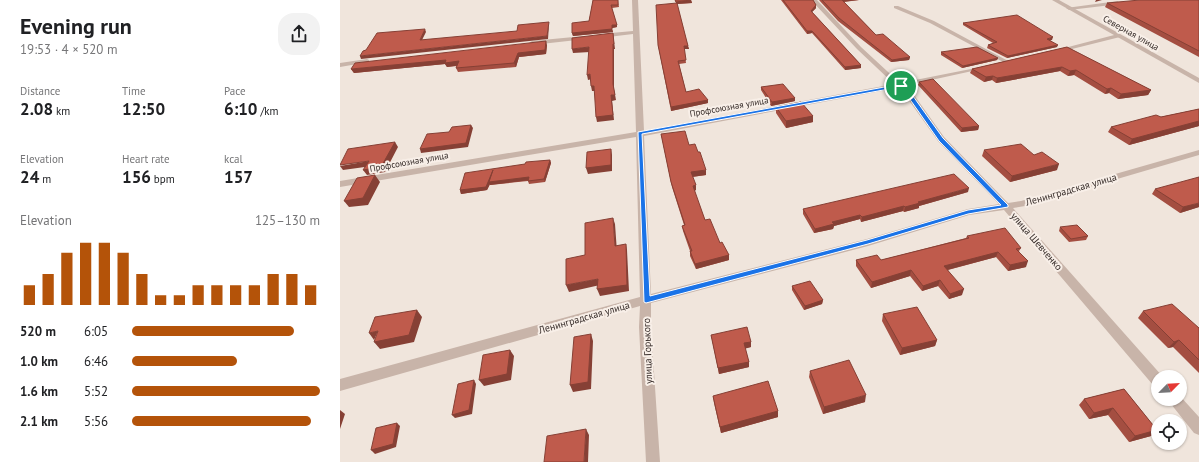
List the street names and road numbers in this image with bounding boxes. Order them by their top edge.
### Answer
street label: Северная улица [1101,13,1161,52]
street label: Профсоюзная улица [689,94,769,119]
street label: Профсоюзная улица [369,149,449,174]
street label: Ленинградская улица [1023,170,1118,209]
street label: улица Шевченко [1008,210,1065,273]
street label: Ленинградская улица [536,298,631,337]
street label: улица Горького [640,318,655,384]

